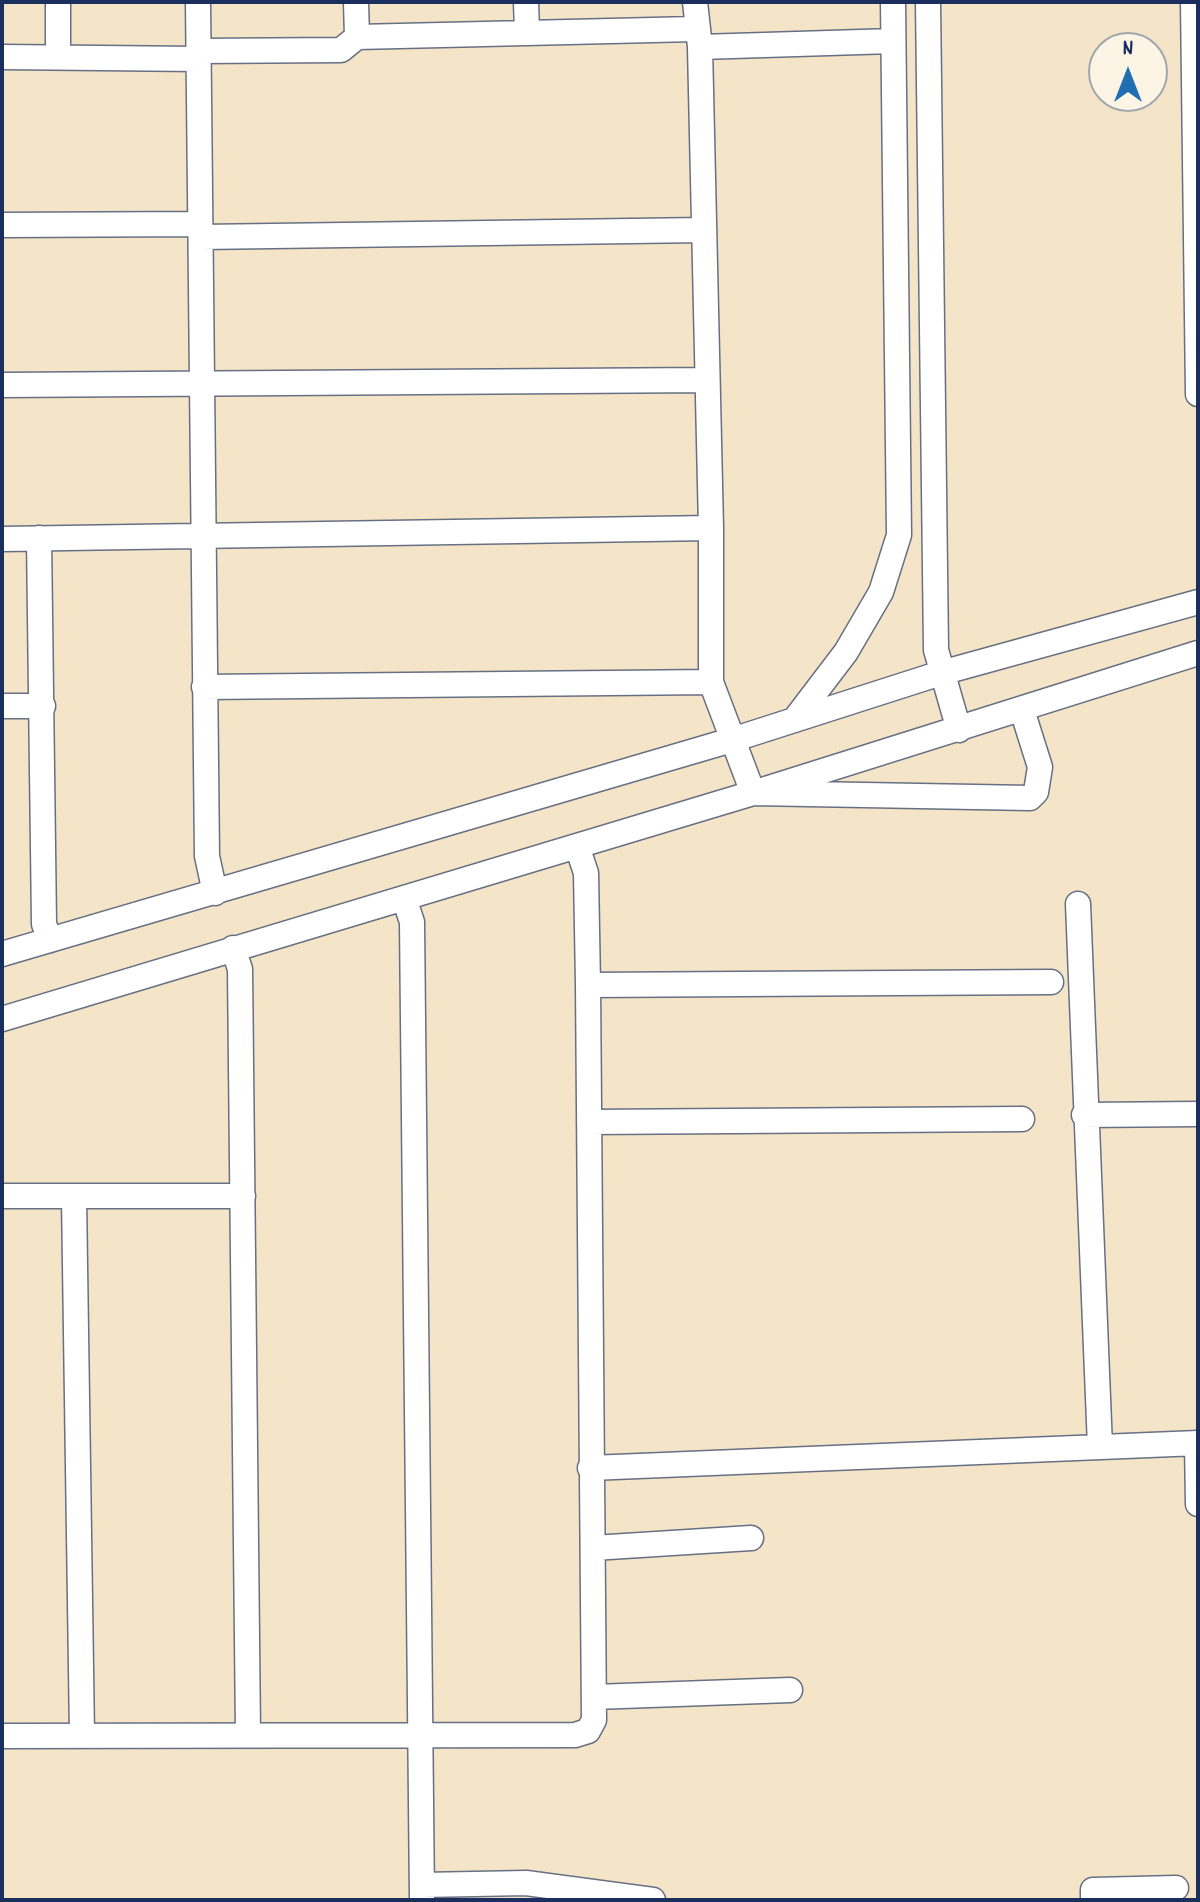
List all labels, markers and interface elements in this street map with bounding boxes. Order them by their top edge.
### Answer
north arrow [1088,32,1168,112]
text: N [1123,34,1133,65]

